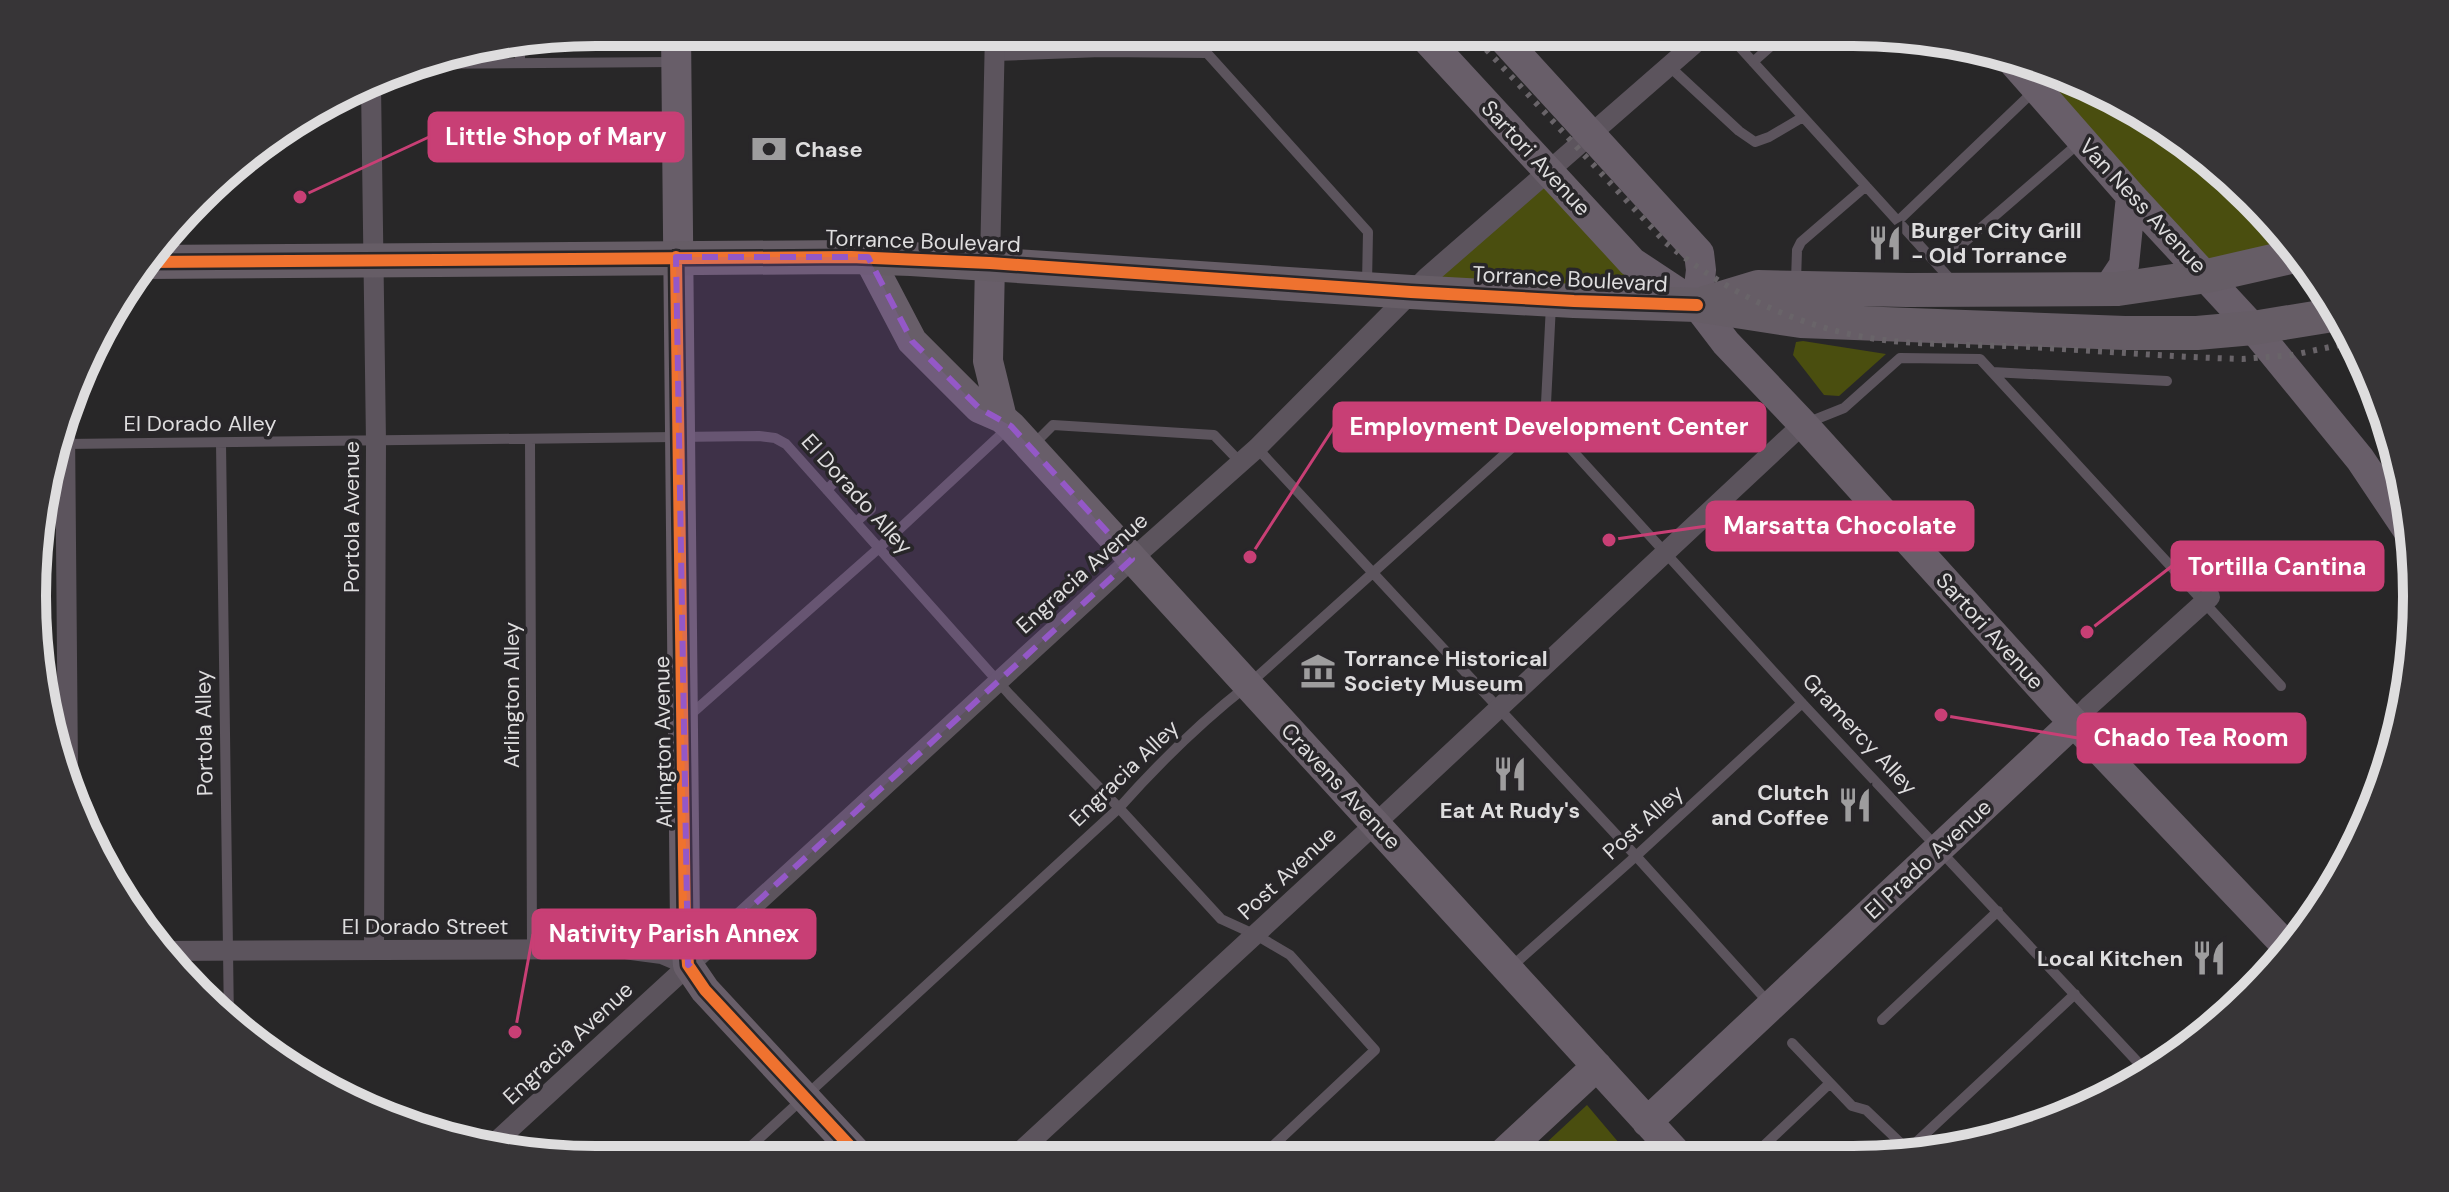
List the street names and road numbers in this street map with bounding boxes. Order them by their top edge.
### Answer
street label: Sartori Avenue [1475,94,1597,222]
street label: Van Ness Avenue [2073,132,2213,280]
street label: Torrance Boulevard [825,223,1021,259]
street label: Torrance Boulevard [1472,259,1668,299]
street label: El Dorado Alley [124,409,276,438]
street label: El Dorado Alley [795,427,919,561]
street label: Portola Avenue [337,441,366,593]
street label: Engracia Avenue [1010,506,1154,640]
street label: Sartori Avenue [1930,566,2050,696]
street label: Arlington Alley [497,622,526,768]
street label: Arlington Avenue [647,656,679,828]
street label: Gramercy Alley [1796,667,1924,801]
street label: Portola Alley [188,670,220,796]
street label: Engracia Alley [1063,713,1185,833]
street label: Cravens Avenue [1275,716,1407,856]
street label: Post Alley [1597,778,1689,866]
street label: El Prado Avenue [1858,793,1998,925]
street label: Post Avenue [1231,820,1343,926]
street label: El Dorado Street [342,912,508,941]
street label: Engracia Avenue [497,975,639,1111]

